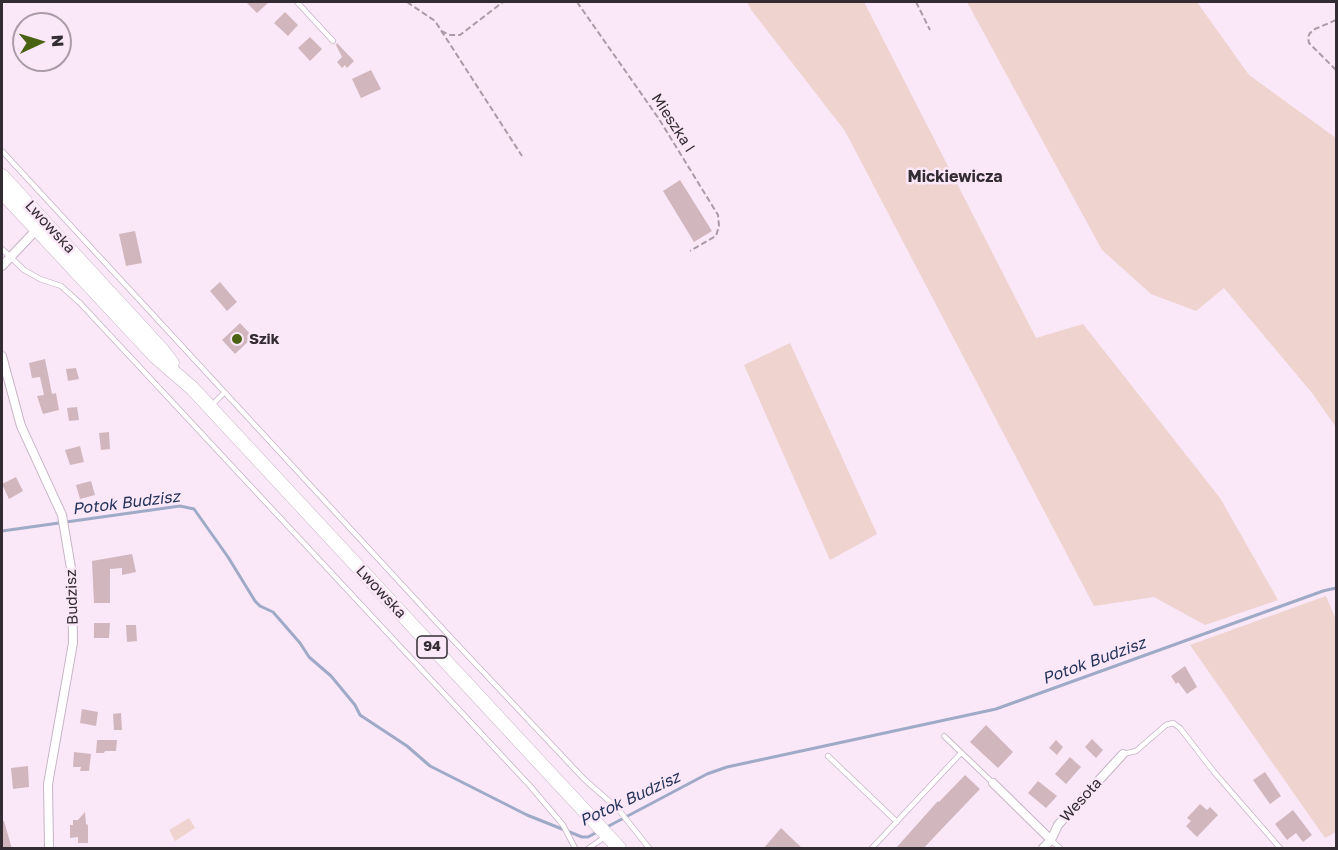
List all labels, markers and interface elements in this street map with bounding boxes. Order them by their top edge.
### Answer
north arrow [12,12,72,72]
text: N [48,34,68,48]
street label: Mieszka I [647,90,699,156]
district label: Mickiewicza [907,167,1003,187]
street label: Lwowska [21,197,79,257]
place label: Szik [249,330,279,348]
marker: Szik [230,332,244,346]
water label: Potok Budzisz [71,487,181,519]
street label: Lwowska [352,562,410,622]
street label: Budzisz [62,569,82,625]
water label: Potok Budzisz [1040,633,1148,689]
road number: 94 [417,636,447,658]
water label: Potok Budzisz [577,767,683,831]
street label: Wesoła [1057,774,1105,826]

